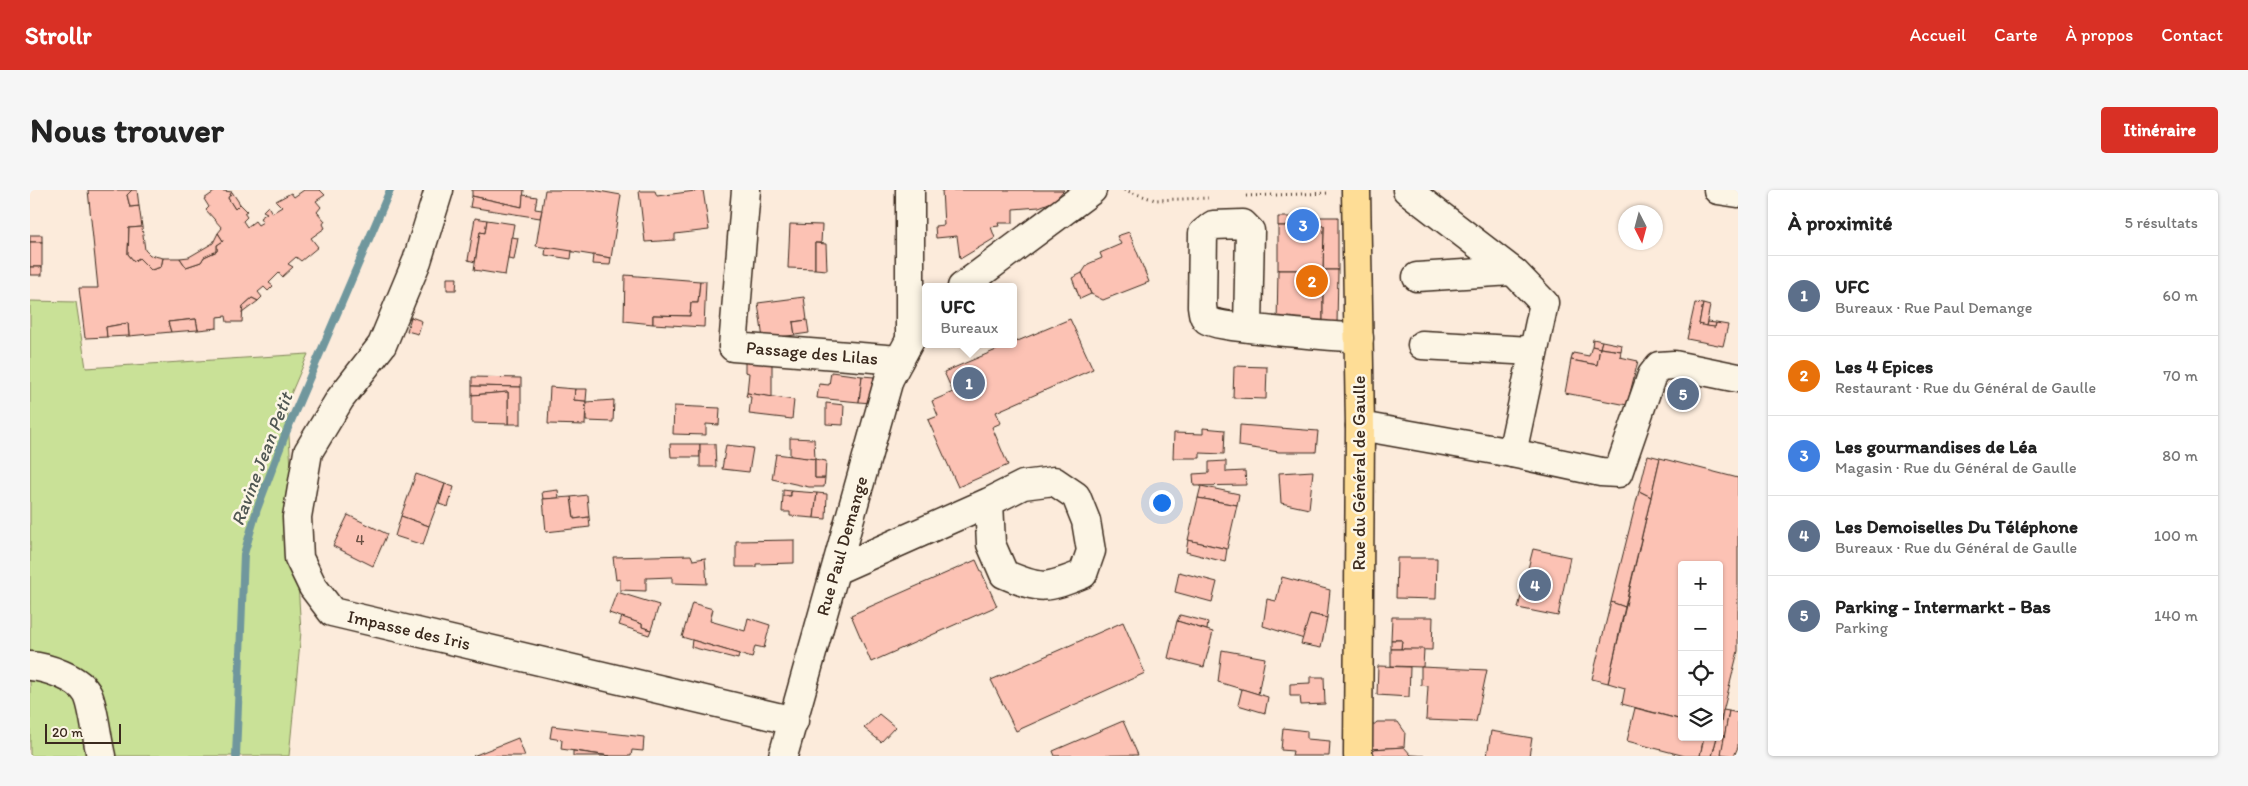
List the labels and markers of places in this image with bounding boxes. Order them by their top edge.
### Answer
pin: 3 [1287,206,1319,244]
pin: 2 [1296,262,1328,300]
pin: 1 [953,364,985,402]
pin: 5 [1667,375,1699,413]
pin: 4 [1519,566,1551,604]

